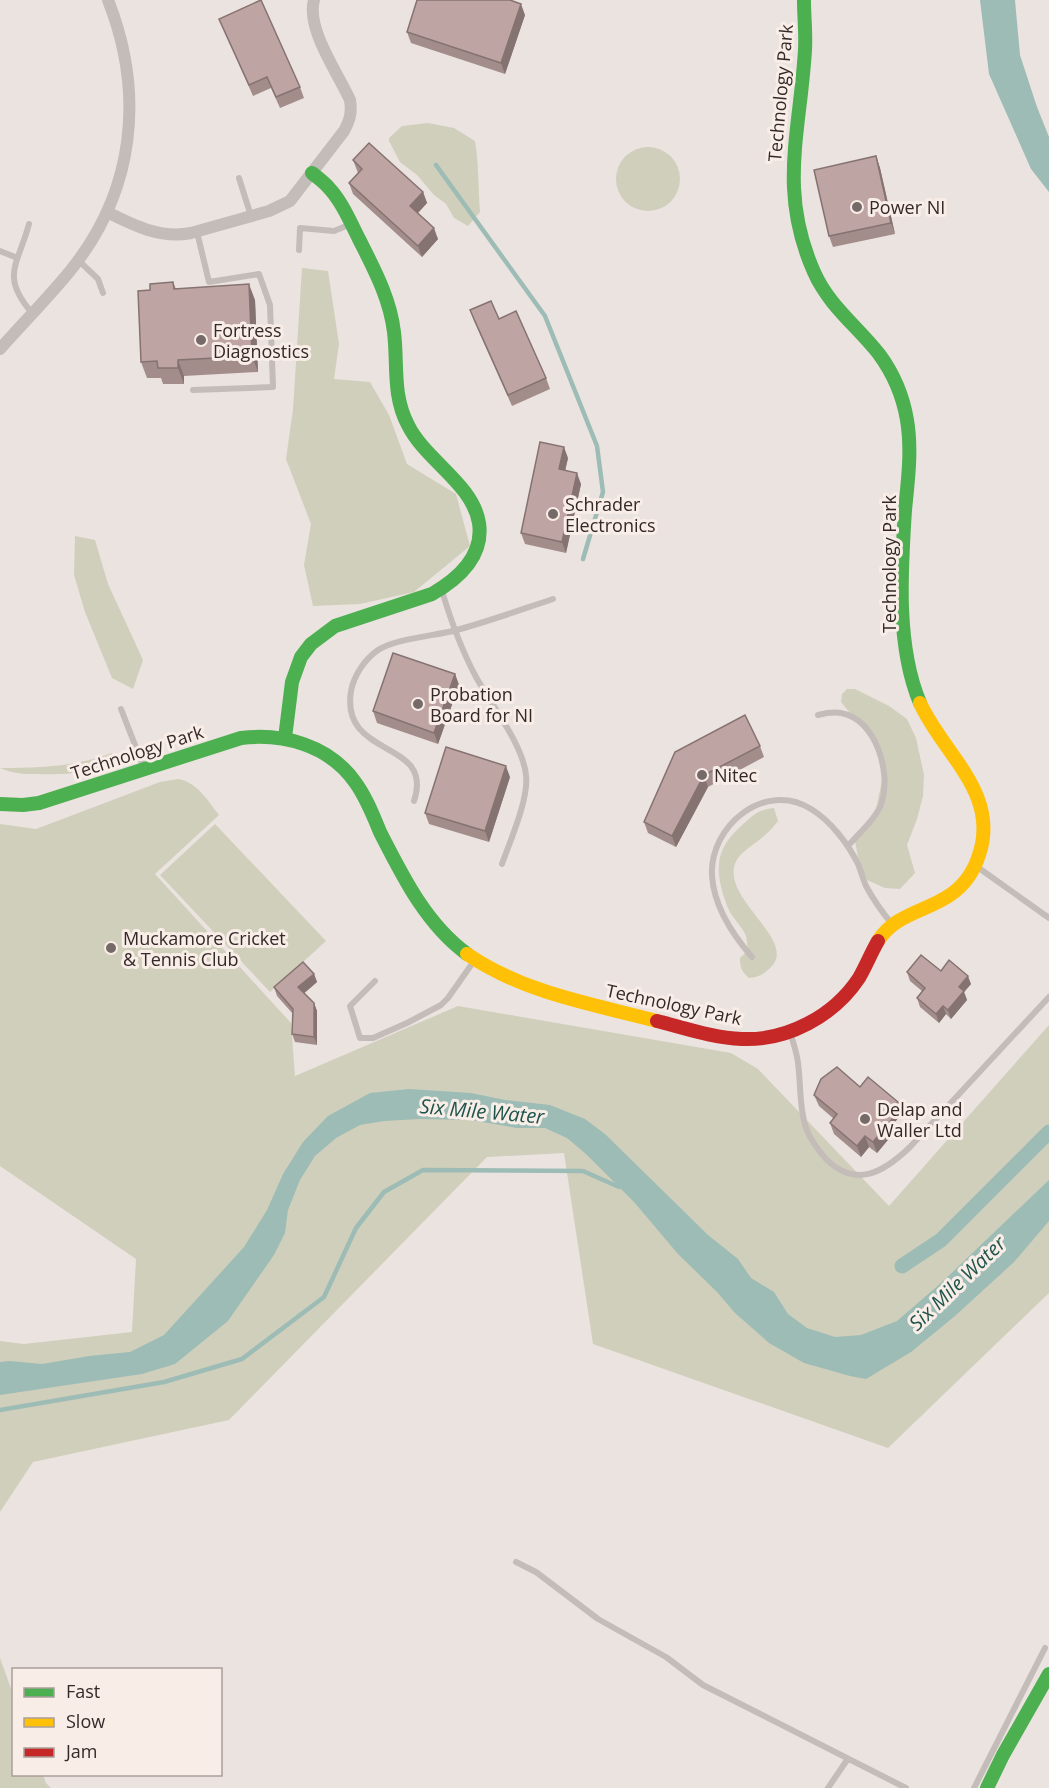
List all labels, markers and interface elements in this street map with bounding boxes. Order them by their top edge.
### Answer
street label: Technology Park [762,23,798,163]
place label: Power NI [869,195,945,219]
marker: Power NI [850,200,864,214]
place label: Fortress Diagnostics [213,318,309,363]
marker: Fortress Diagnostics [194,333,208,347]
place label: Schrader Electronics [565,492,656,537]
street label: Technology Park [877,494,901,633]
marker: Schrader Electronics [546,507,560,521]
place label: Probation Board for NI [430,682,533,727]
marker: Probation Board for NI [411,697,425,711]
street label: Technology Park [68,719,207,785]
place label: Nitec [714,763,758,787]
marker: Nitec [695,768,709,782]
place label: Muckamore Cricket & Tennis Club [123,926,286,971]
marker: Muckamore Cricket & Tennis Club [104,941,118,955]
street label: Technology Park [604,978,745,1030]
water label: Six Mile Water [419,1092,546,1130]
place label: Delap and Waller Ltd [877,1097,962,1142]
marker: Delap and Waller Ltd [858,1112,872,1126]
water label: Six Mile Water [903,1229,1012,1336]
legend [12,1668,222,1776]
text: Fast [66,1679,100,1703]
text: Slow [66,1709,105,1733]
text: Jam [64,1739,98,1763]

